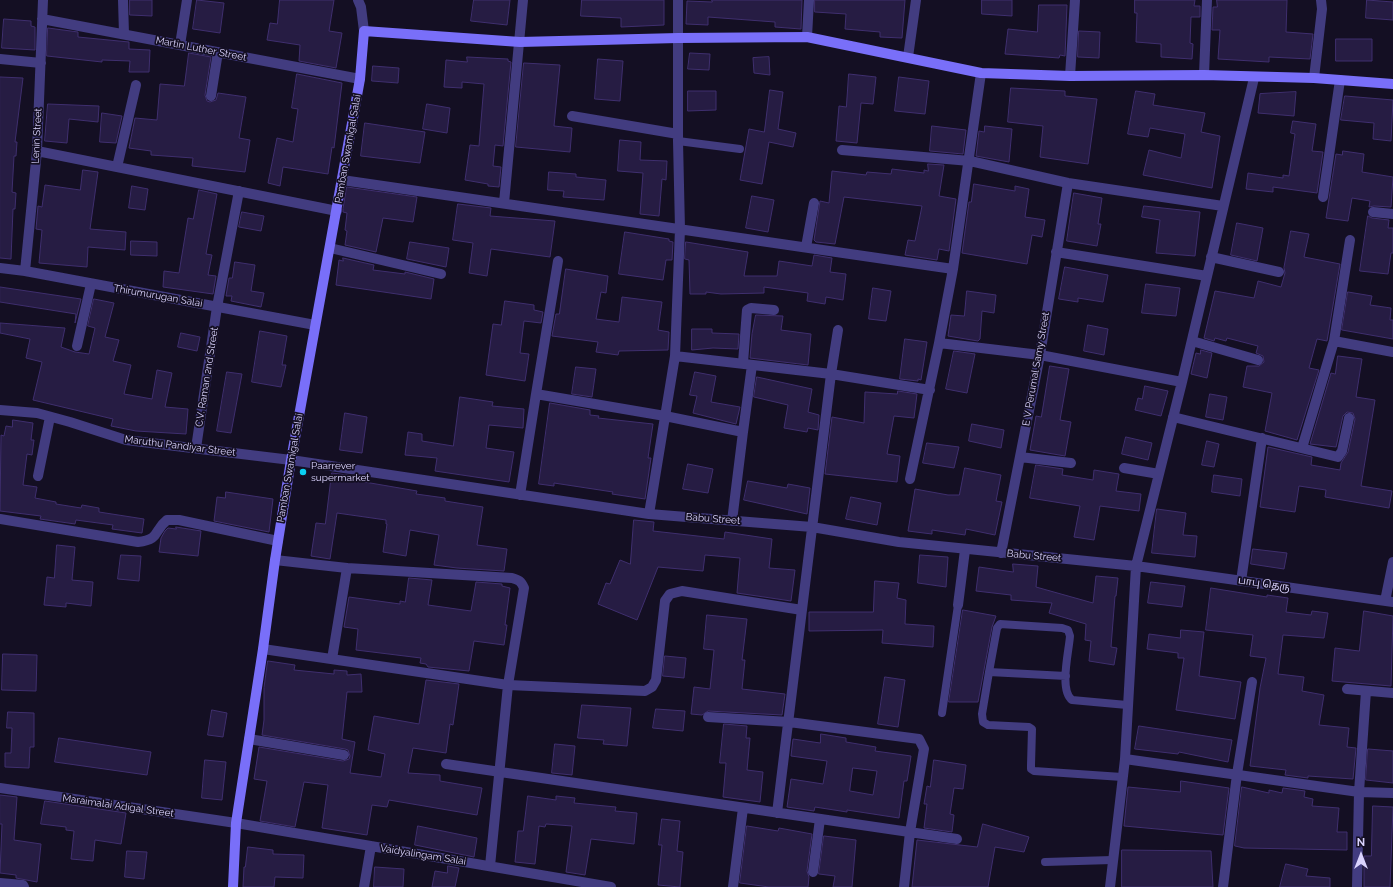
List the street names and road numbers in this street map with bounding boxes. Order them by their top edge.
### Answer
street label: Martin Luther Street [155,34,247,64]
street label: Pamban Swamigal Salai [333,94,363,204]
street label: Lenin Street [30,108,44,164]
street label: Thirumurugan Salai [113,282,203,310]
street label: E V Perumal Samy Street [1020,311,1052,427]
street label: C.V. Raman 2nd Street [193,326,221,428]
street label: Pamban Swamigal Salai [275,413,305,523]
street label: Maruthu Pandiyar Street [124,433,236,459]
street label: Babu Street [685,511,741,527]
street label: Babu Street [1006,548,1062,564]
street label: பாபு தெரு [1237,574,1291,594]
street label: Maraimalai Adigal Street [61,792,175,820]
street label: Vaidyalingam Salai [379,842,467,868]

